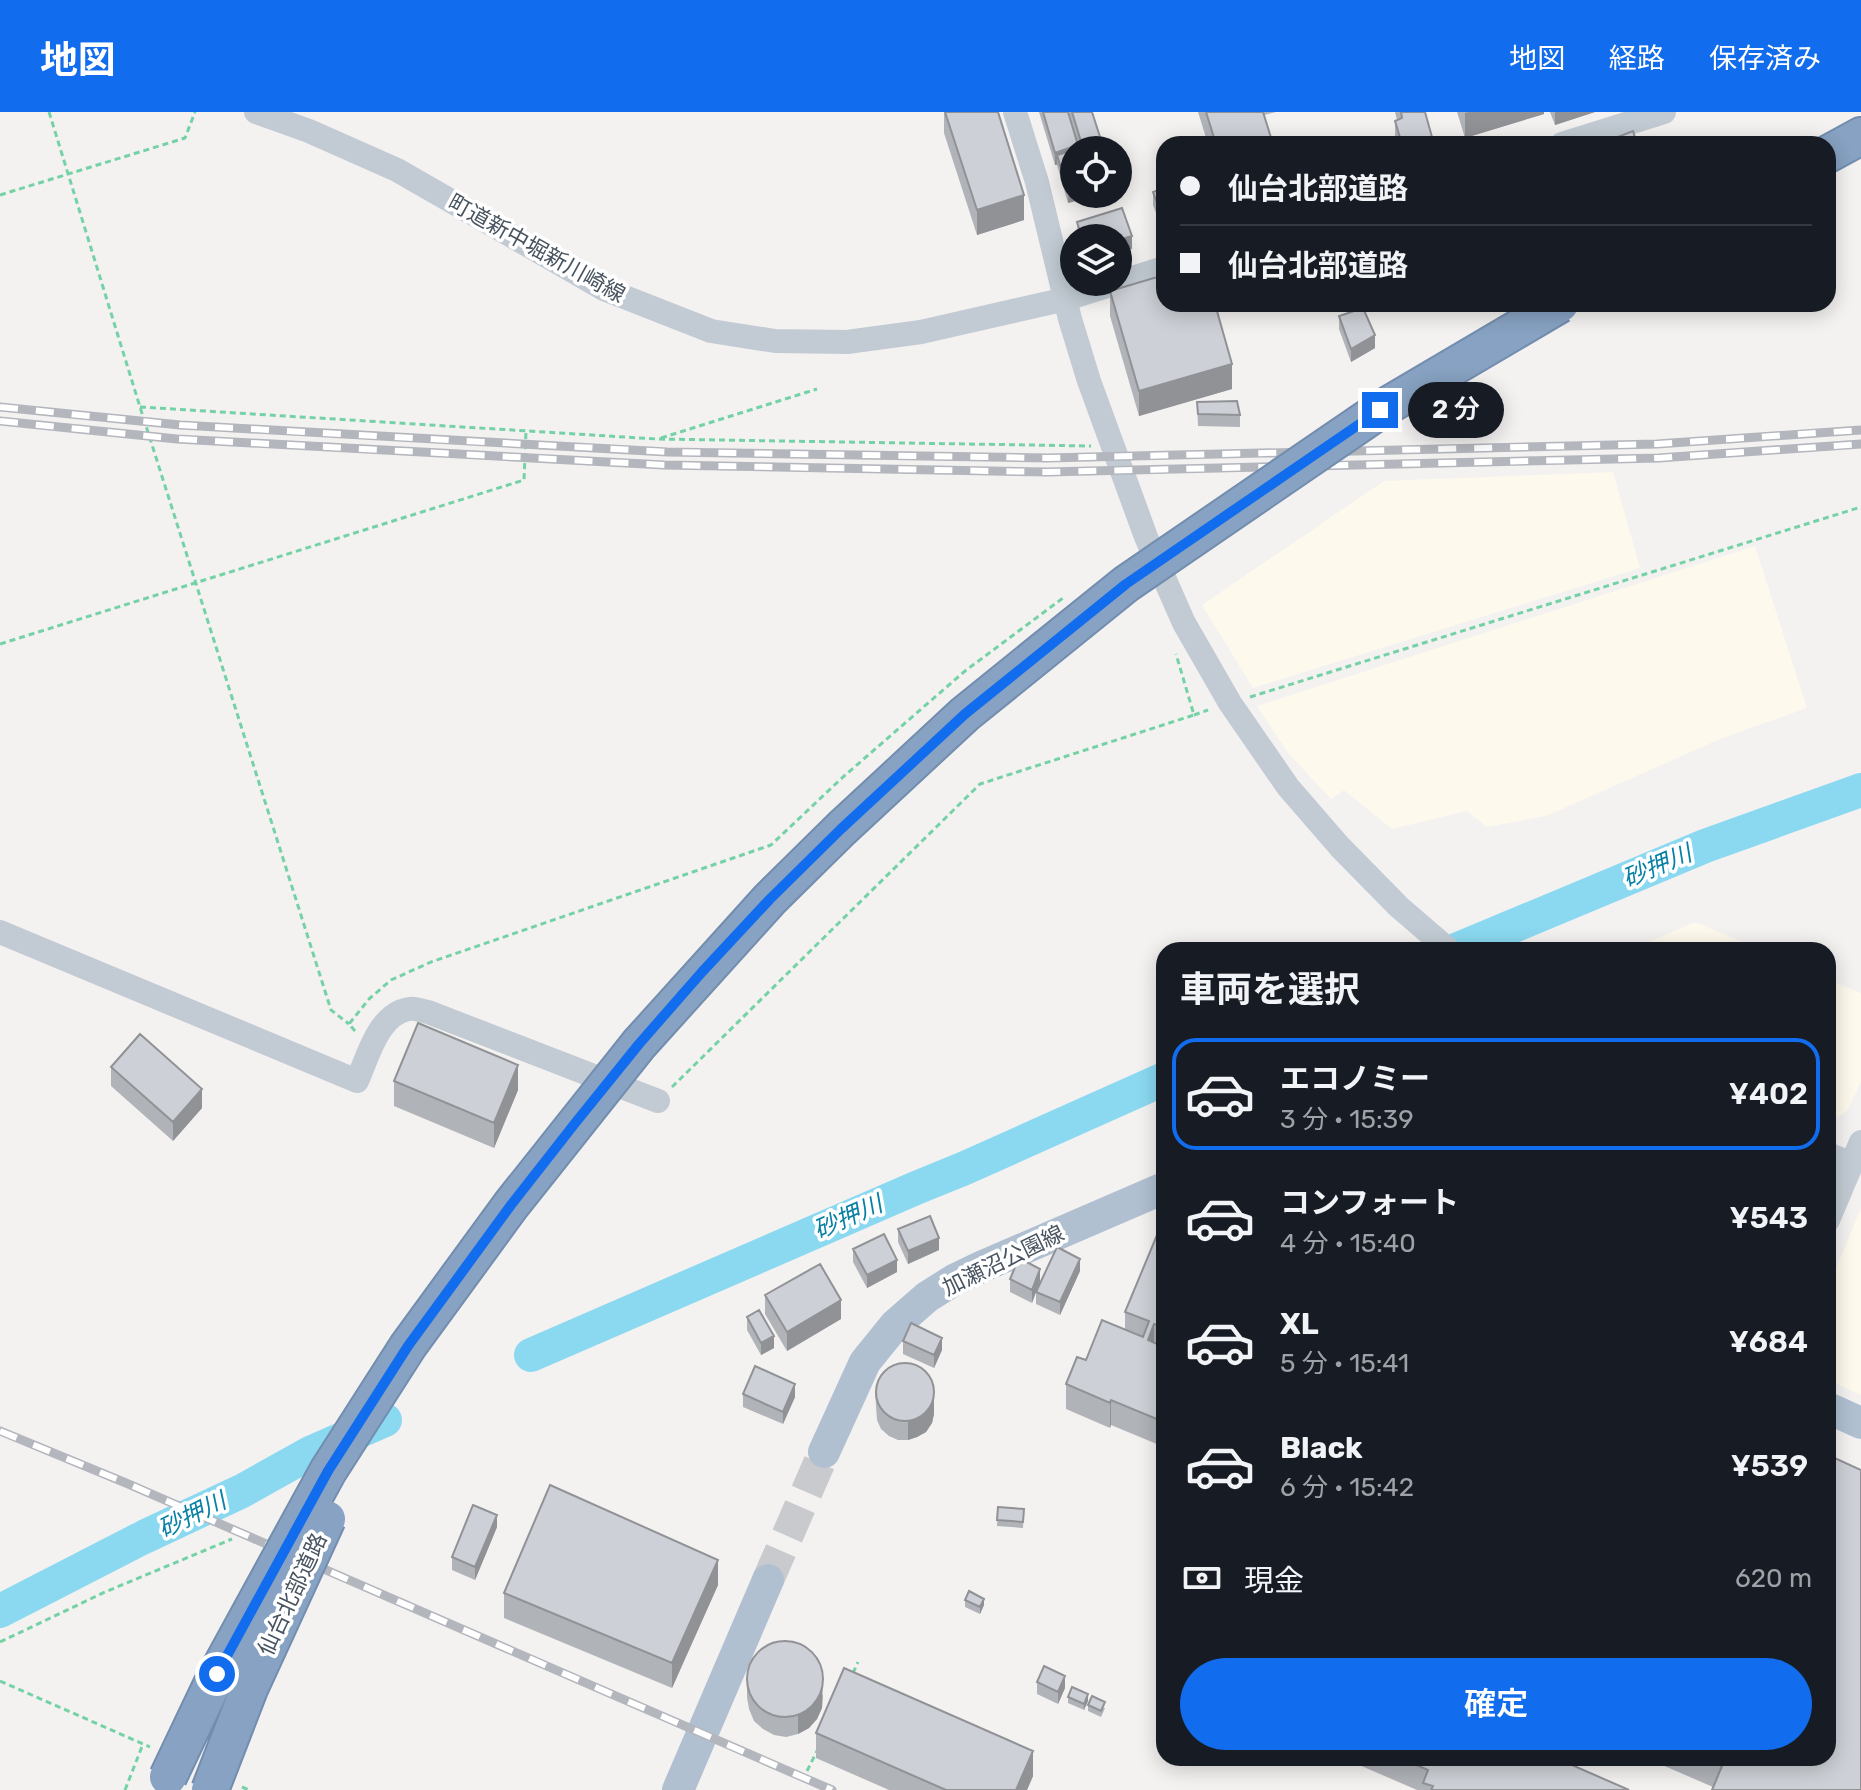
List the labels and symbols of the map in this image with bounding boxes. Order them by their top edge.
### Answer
street label: 町道新中堀新川崎線 [444,189,630,308]
callout: 2 分 [1408,382,1504,438]
route end [1362,392,1398,428]
water label: 砂押川 [1618,838,1698,893]
water label: 砂押川 [809,1188,889,1244]
street label: 加瀬沼公園線 [938,1219,1068,1302]
water label: 砂押川 [154,1485,233,1543]
street label: 仙台北部道路 [252,1529,333,1660]
route start [199,1656,235,1692]

